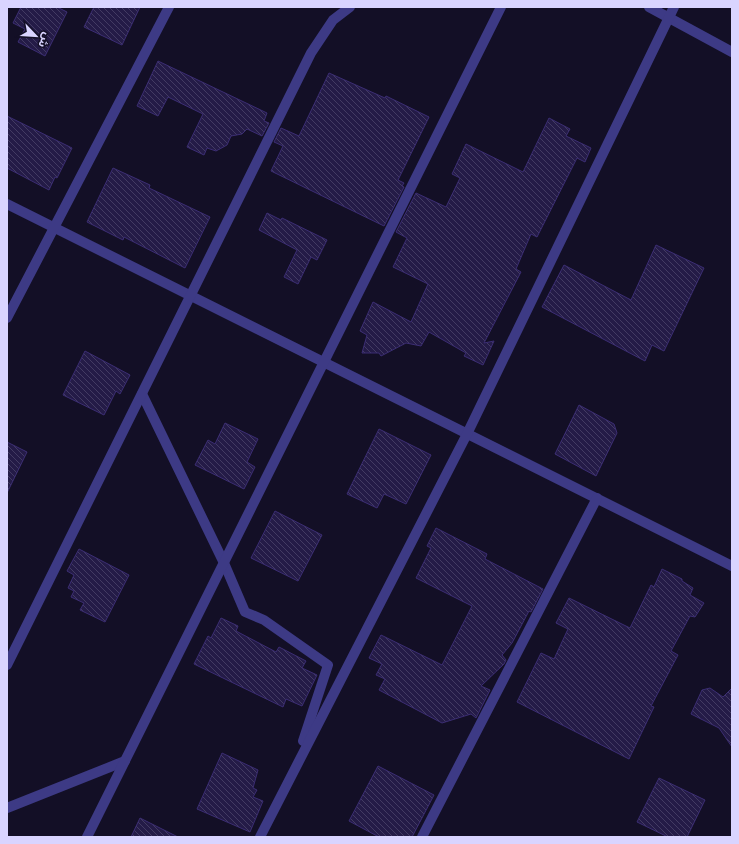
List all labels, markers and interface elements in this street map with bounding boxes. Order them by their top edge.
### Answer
north arrow [16,16,56,56]
text: ش [35,30,55,50]

